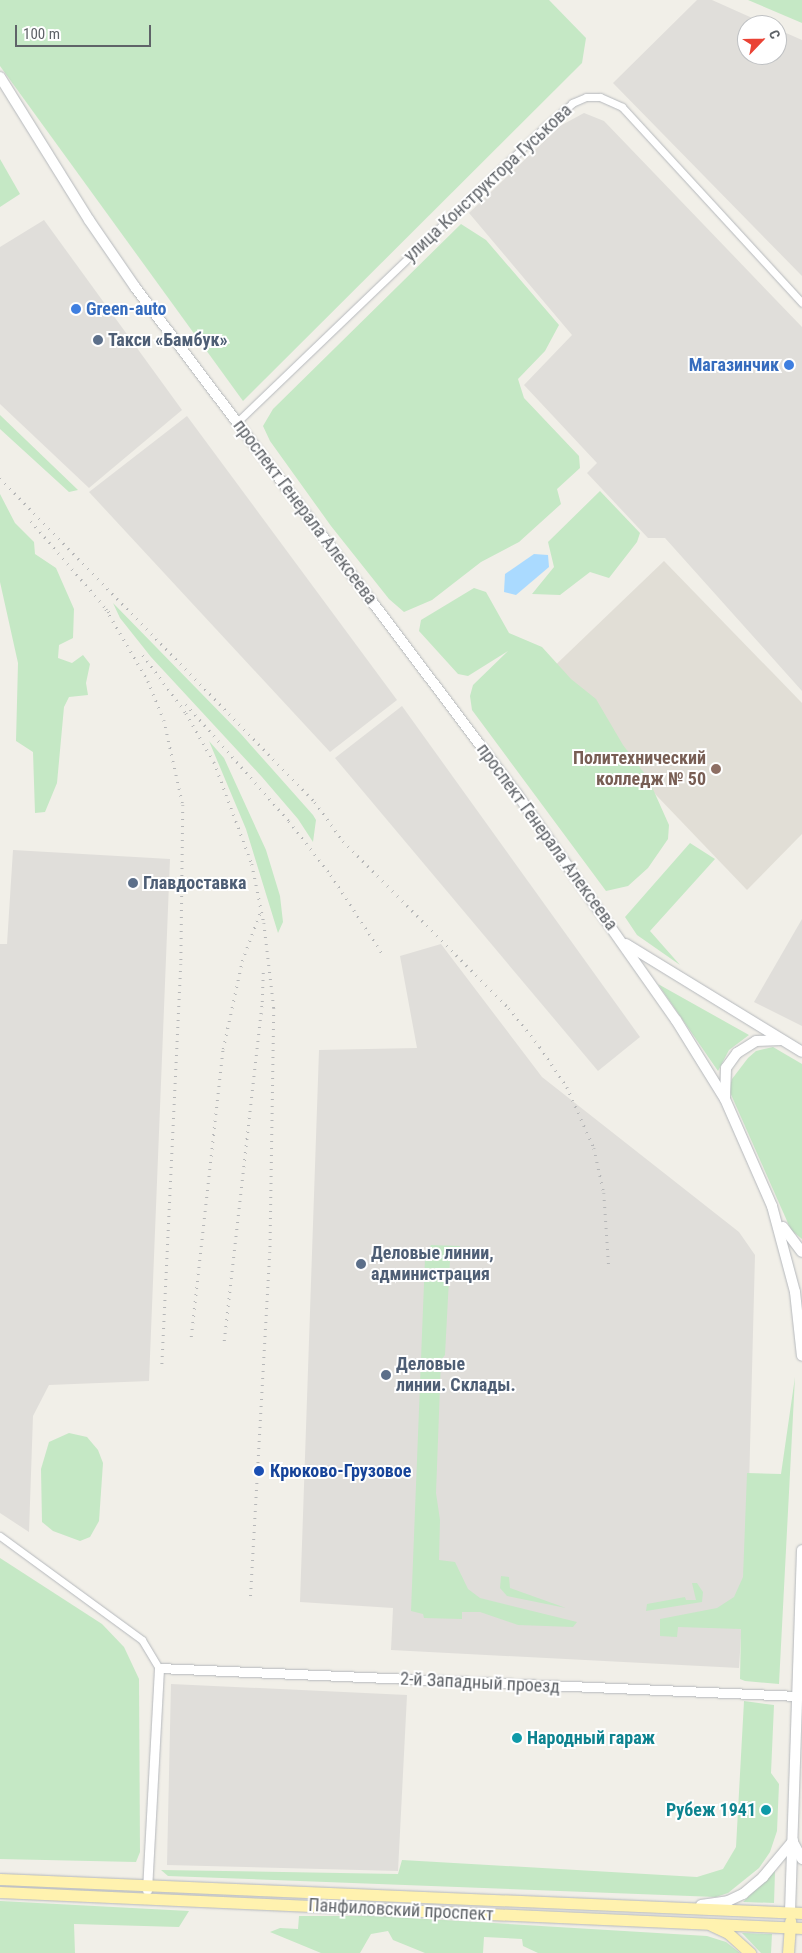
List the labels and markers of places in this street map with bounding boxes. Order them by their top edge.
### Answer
place label: Green-auto [86,298,166,320]
marker: Green-auto [70,303,82,315]
place label: Такси «Бамбук» [108,329,228,351]
marker: Такси «Бамбук» [92,334,104,346]
place label: Магазинчик [689,354,779,376]
marker: Магазинчик [783,359,795,371]
place label: Политехнический колледж № 50 [573,748,706,791]
marker: Политехнический колледж № 50 [710,763,722,775]
place label: Главдоставка [143,872,247,894]
marker: Главдоставка [127,877,139,889]
place label: Деловые линии, администрация [371,1243,494,1286]
marker: Деловые линии, администрация [355,1258,367,1270]
place label: Деловые линии. Склады. [396,1354,516,1396]
marker: Деловые линии. Склады. [380,1369,392,1381]
place label: Крюково-Грузовое [270,1460,411,1482]
marker: Крюково-Грузовое [252,1464,266,1478]
place label: Народный гараж [527,1727,655,1749]
marker: Народный гараж [511,1732,523,1744]
place label: Рубеж 1941 [666,1799,756,1821]
marker: Рубеж 1941 [760,1804,772,1816]

